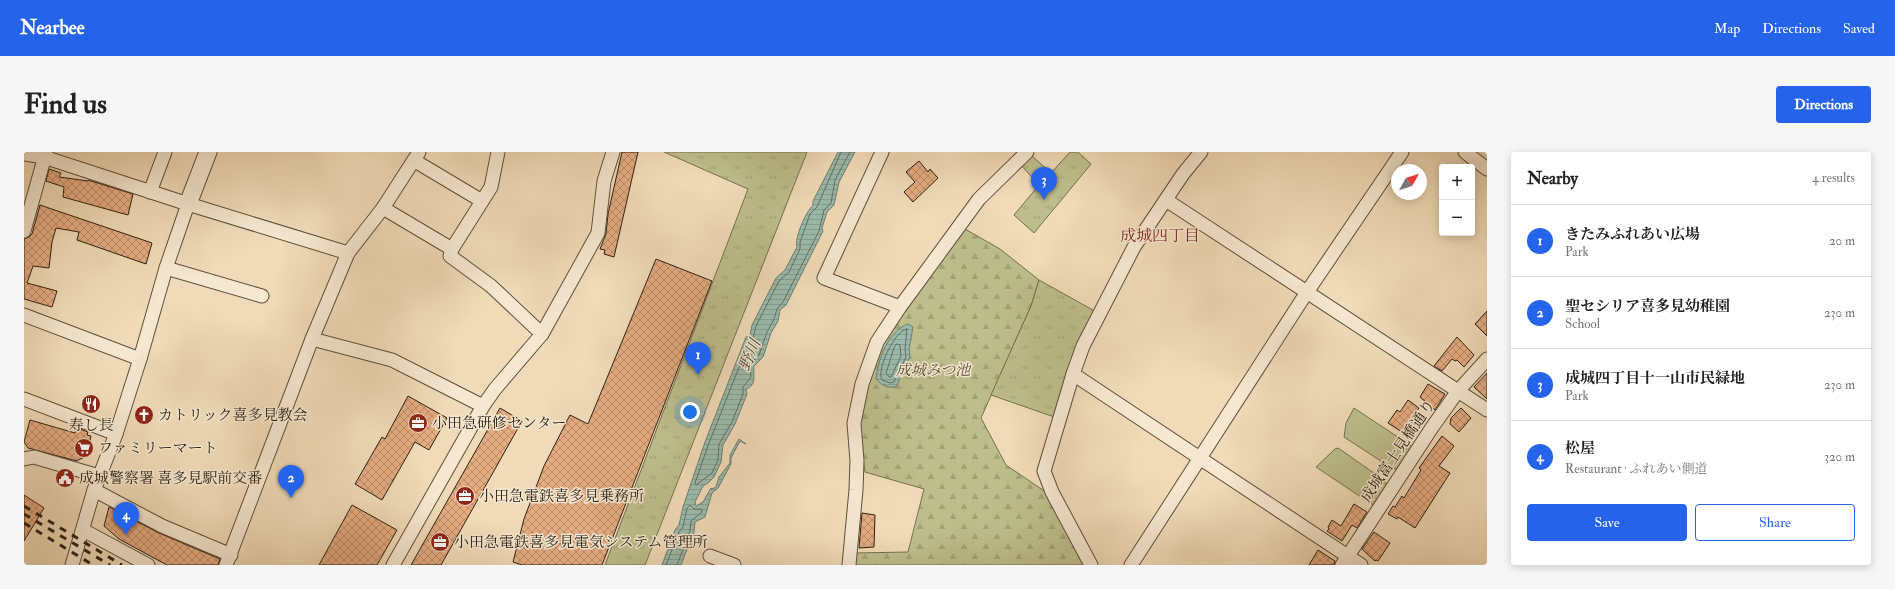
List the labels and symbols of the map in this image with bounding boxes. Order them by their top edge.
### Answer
north arrow [1391,164,1427,200]
pin: 3 [1031,167,1057,200]
district label: 成城四丁目 [1120,226,1200,246]
water label: 野川 [735,335,766,374]
pin: 1 [685,342,711,375]
park label: 成城みつ池 [896,361,972,380]
restaurant icon: 寿し長 [80,393,102,415]
street label: 成城富士見橋通り [1357,396,1439,506]
your location [680,402,700,422]
church icon: カトリック喜多見教会 [133,404,155,426]
place label: カトリック喜多見教会 [158,406,307,425]
office icon: 小田急研修センター [407,412,429,434]
place label: 小田急研修センター [432,414,566,433]
place label: 寿し長 [68,416,114,435]
supermarket icon: ファミリーマート [73,437,95,459]
place label: ファミリーマート [98,439,218,458]
pin: 2 [278,465,304,498]
public building icon: 成城警察署 喜多見駅前交番 [54,467,76,489]
place label: 成城警察署 喜多見駅前交番 [79,469,262,488]
office icon: 小田急電鉄喜多見乗務所 [454,485,476,507]
place label: 小田急電鉄喜多見乗務所 [479,487,644,506]
pin: 4 [113,502,139,535]
office icon: 小田急電鉄喜多見電気システム管理所 [429,531,451,553]
place label: 小田急電鉄喜多見電気システム管理所 [454,533,708,552]

